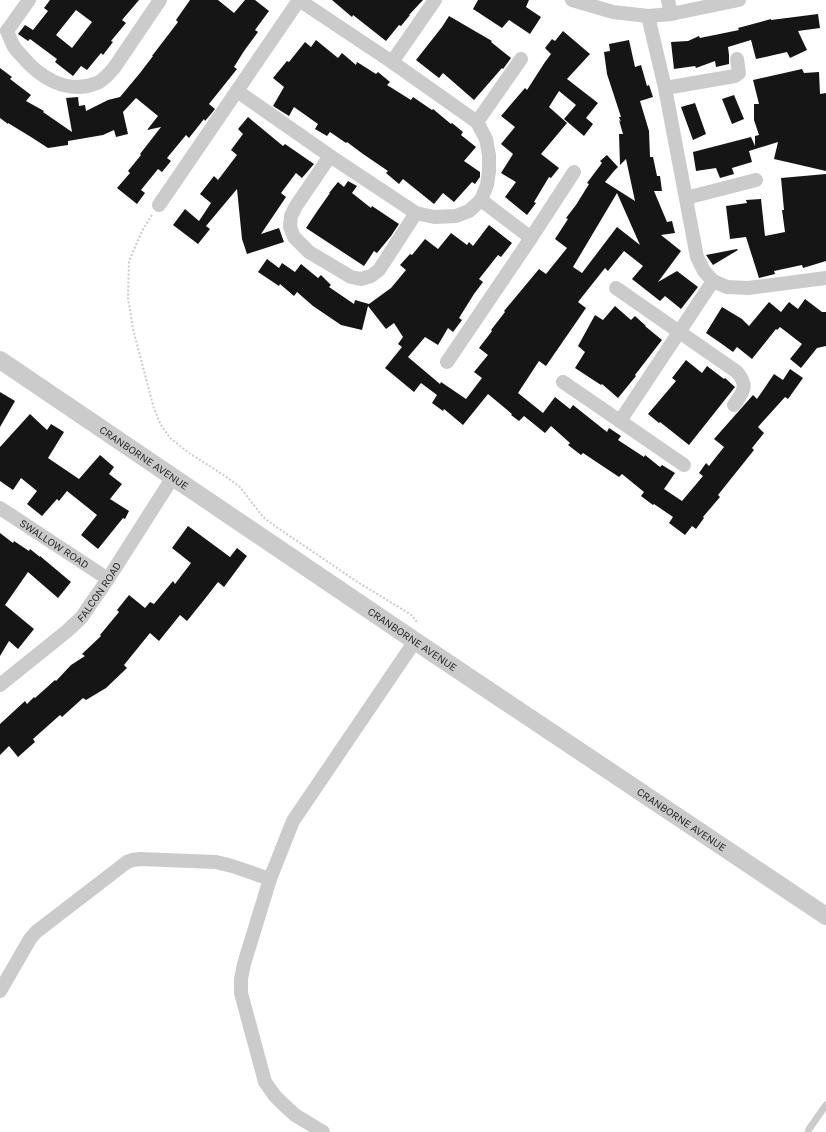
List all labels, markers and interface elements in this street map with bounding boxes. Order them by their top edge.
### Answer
street label: CRANBORNE AVENUE [97,423,191,492]
street label: SWALLOW ROAD [18,517,91,571]
street label: FALCON ROAD [75,560,123,624]
street label: CRANBORNE AVENUE [366,605,459,673]
street label: CRANBORNE AVENUE [635,785,728,854]

